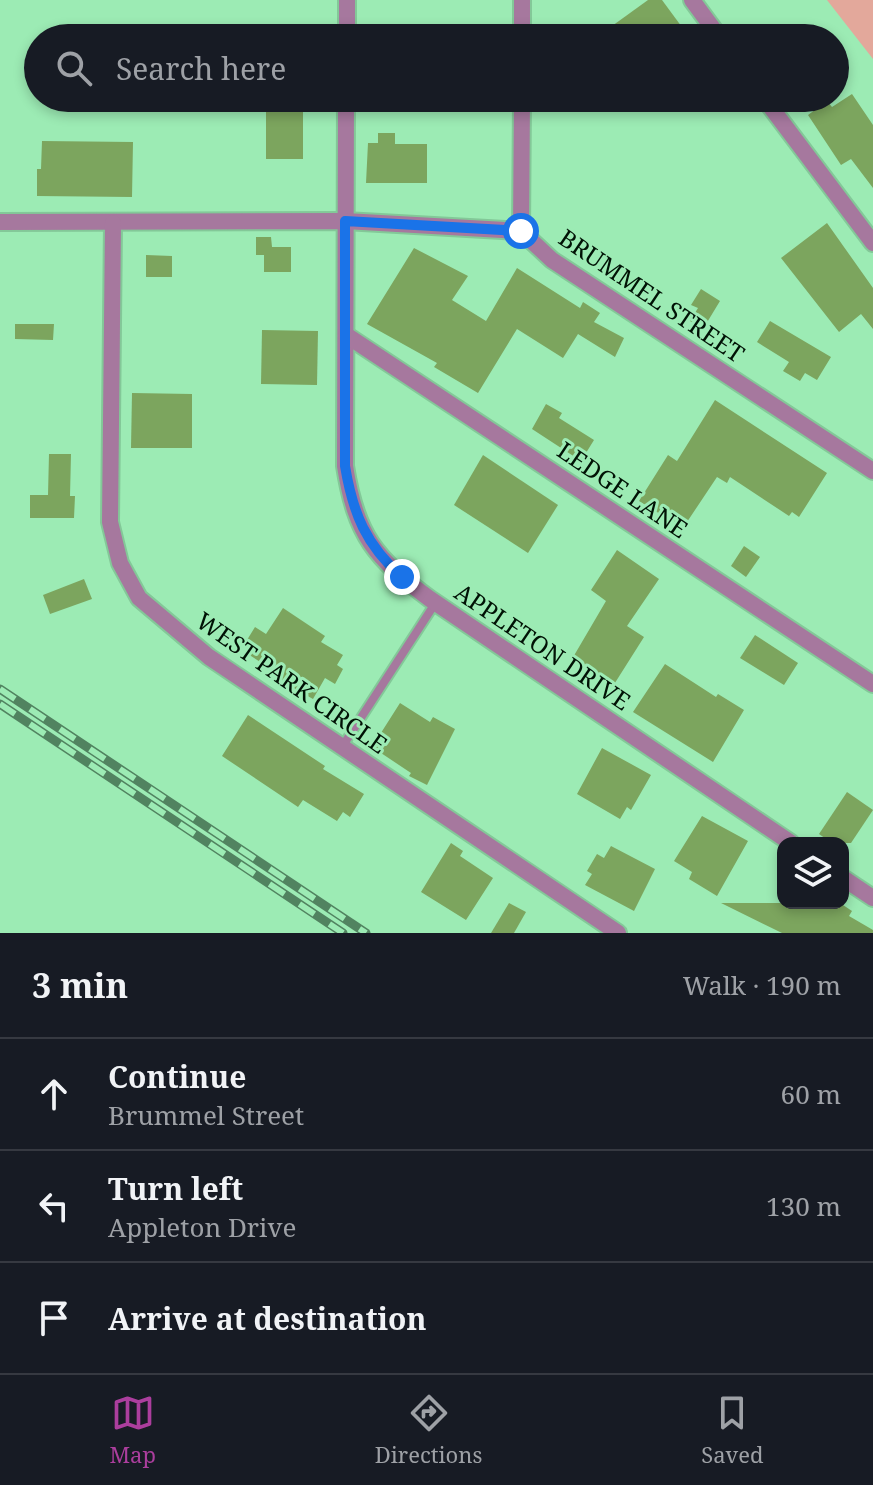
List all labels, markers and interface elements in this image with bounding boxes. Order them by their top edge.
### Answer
search box [24,24,849,112]
icon: search [52,46,96,90]
text: Search here [116,48,286,89]
route start [503,213,539,249]
street label: BRUMMEL STREET [553,221,752,370]
street label: LEDGE LANE [551,433,695,545]
route end [384,559,420,595]
street label: APPLETON DRIVE [449,575,637,717]
street label: WEST PARK CIRCLE [190,604,394,760]
map controls [777,837,849,909]
button: layers [777,837,849,909]
text: 3 min [32,962,128,1008]
text: Walk · 190 m [683,967,841,1003]
text: Continue [108,1056,246,1097]
icon: ahead [32,1072,76,1116]
text: 60 m [781,1076,841,1112]
text: Brummel Street [108,1097,304,1133]
text: Turn left [108,1168,243,1209]
icon: left [32,1184,76,1228]
text: 130 m [766,1188,841,1224]
text: Appleton Drive [108,1209,296,1245]
icon: arrive [32,1296,76,1340]
text: Arrive at destination [108,1298,427,1339]
tab: Map [109,1391,156,1469]
tab: Directions [375,1391,482,1469]
tab: Saved [701,1391,764,1469]

